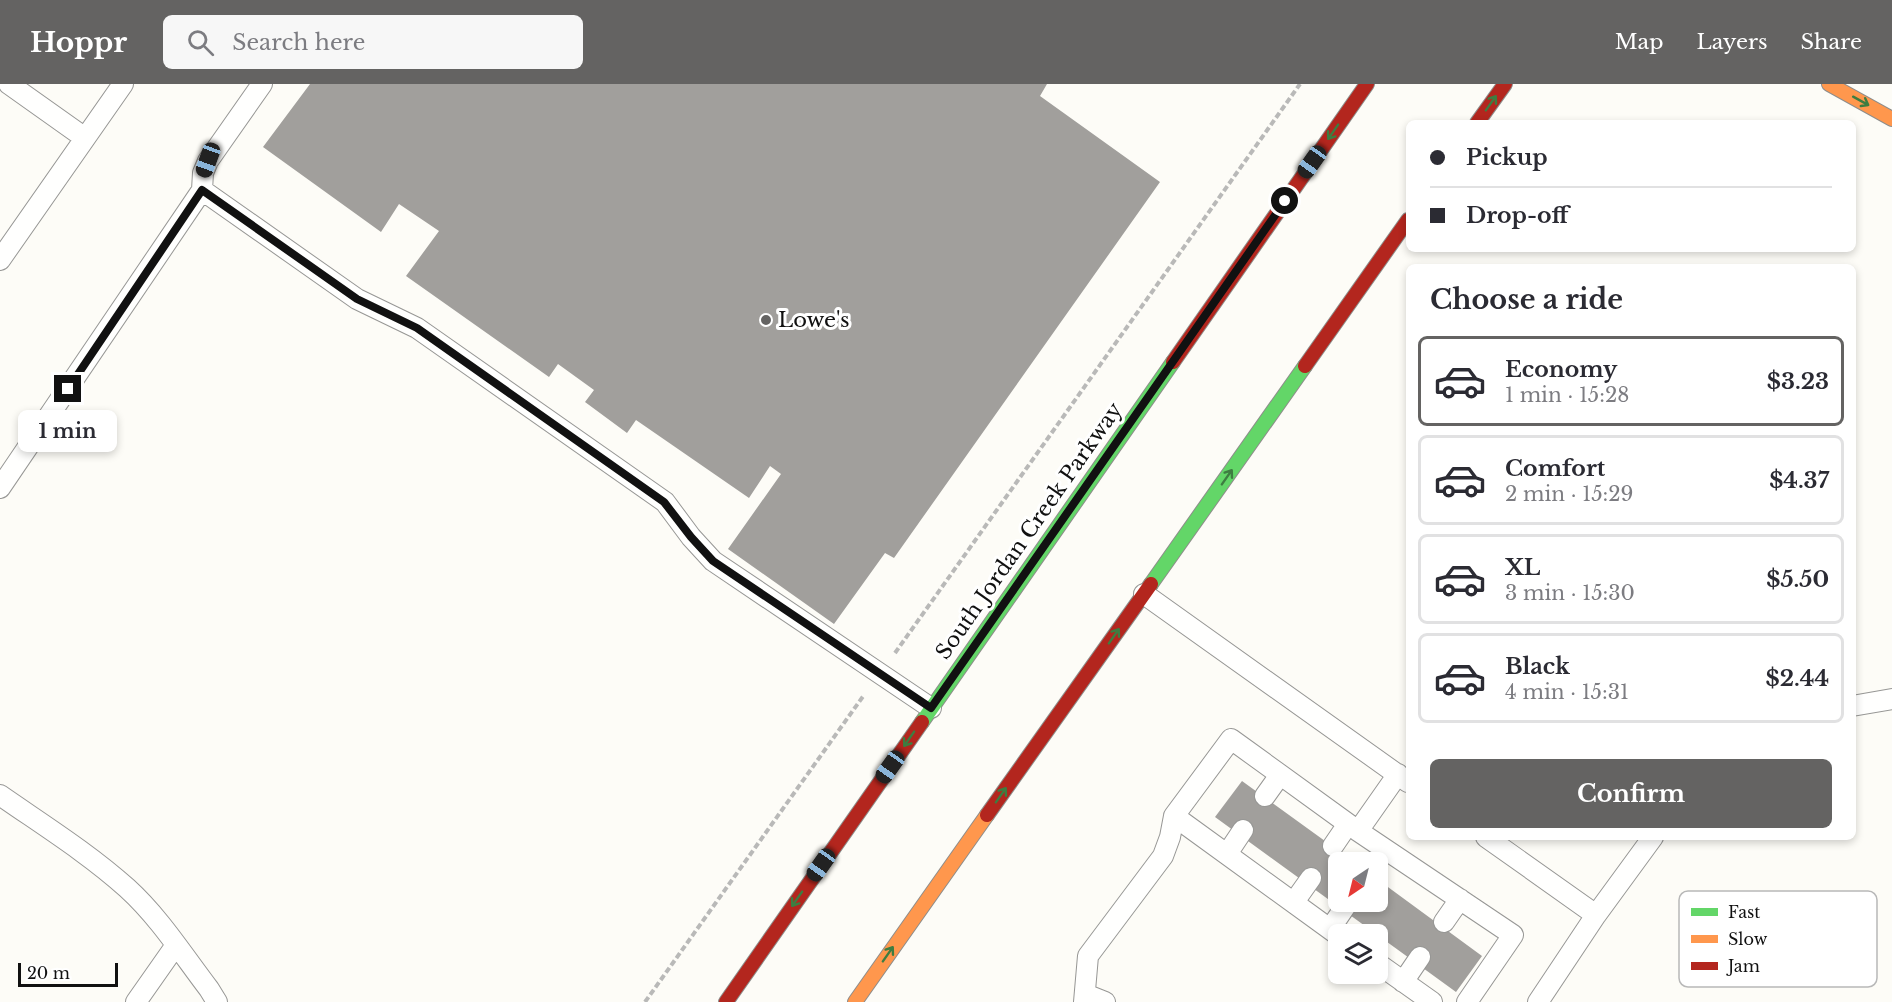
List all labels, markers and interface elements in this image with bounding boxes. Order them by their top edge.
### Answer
search box [163,15,583,69]
text: Hoppr [30,25,127,60]
icon: search [184,26,217,59]
text: Search here [232,29,365,56]
text: Map [1615,29,1664,55]
text: Layers [1697,29,1768,55]
text: Share [1801,29,1862,55]
one-way arrow [1485,96,1497,112]
one-way arrow [1851,96,1869,107]
one-way arrow [1327,123,1339,140]
car [193,140,223,180]
car [1294,142,1330,182]
text: Pickup [1466,144,1548,171]
route start [1271,187,1298,214]
text: Drop-off [1466,202,1568,229]
text: Choose a ride [1430,283,1623,316]
place label: Lowe's [778,307,850,333]
marker: Lowe's [759,313,773,327]
icon: car [1433,354,1487,408]
text: Economy [1505,356,1617,383]
text: $3.23 [1767,368,1829,395]
route end [54,375,81,402]
text: 1 min · 15:28 [1505,383,1629,407]
street label: South Jordan Creek Parkway [930,397,1128,664]
callout: 1 min [19,410,118,452]
text: 1 min [39,419,96,443]
icon: car [1433,453,1487,507]
text: Comfort [1505,455,1605,482]
text: $4.37 [1769,467,1829,494]
one-way arrow [1221,469,1233,485]
text: 2 min · 15:29 [1505,482,1633,506]
icon: car [1433,552,1487,606]
text: XL [1505,554,1540,581]
text: $5.50 [1766,566,1829,593]
text: 3 min · 15:30 [1505,581,1635,605]
one-way arrow [1108,628,1120,645]
icon: car [1433,651,1487,705]
text: Black [1505,653,1570,680]
text: $2.44 [1766,665,1829,692]
text: 4 min · 15:31 [1505,680,1629,704]
one-way arrow [903,731,915,747]
car [872,747,908,787]
button: Confirm [1430,759,1832,828]
one-way arrow [995,788,1007,804]
car [803,845,839,885]
north arrow [1328,852,1388,912]
map controls [1328,852,1388,984]
one-way arrow [791,891,803,907]
legend [1679,891,1877,987]
text: Fast [1728,902,1760,922]
button: layers [1328,924,1388,984]
text: Slow [1728,929,1768,949]
one-way arrow [882,947,895,963]
text: Jam [1726,956,1760,976]
scale bar [18,960,118,988]
text: 20 m [27,963,70,983]

